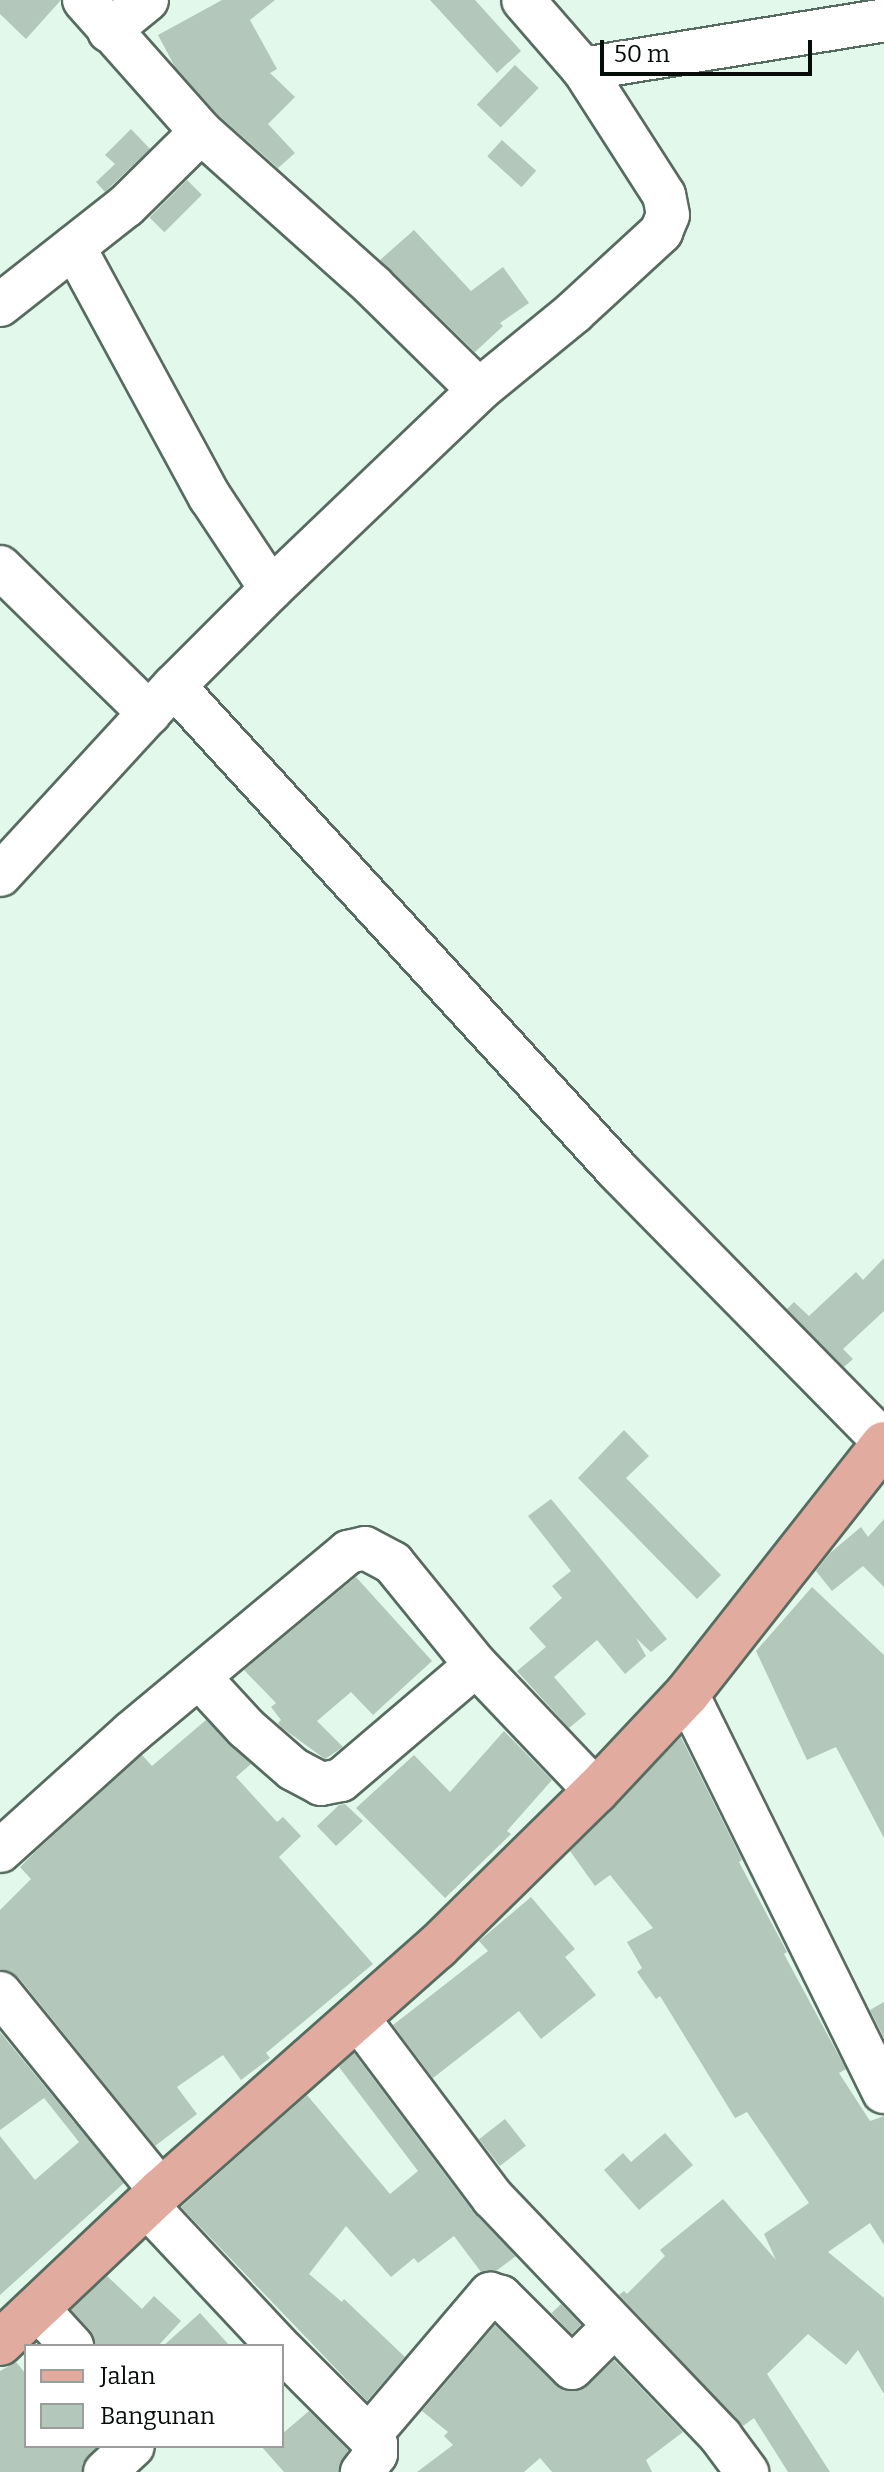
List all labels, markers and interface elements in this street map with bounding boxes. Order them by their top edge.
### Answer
scale bar [604,24,816,74]
text: 50 m [614,40,670,68]
legend [24,2344,284,2448]
text: Jalan [100,2362,155,2390]
text: Bangunan [100,2402,215,2430]

